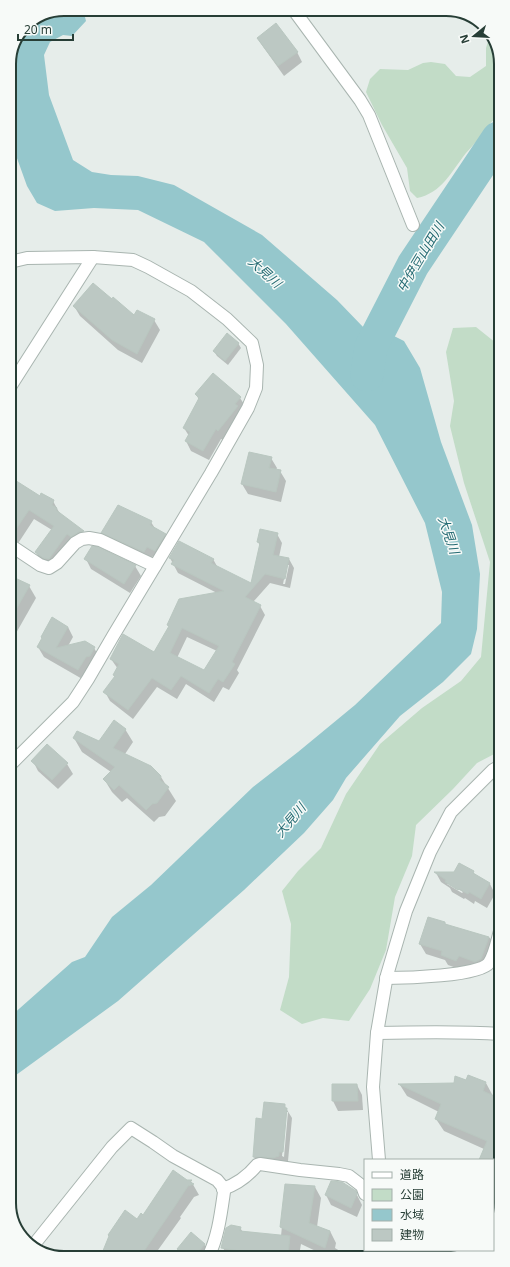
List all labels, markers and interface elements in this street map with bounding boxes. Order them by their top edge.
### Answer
scale bar [18,16,73,42]
north arrow [454,16,494,56]
text: 20 m [24,21,52,38]
text: N [455,33,473,46]
water label: 中伊豆山田川 [392,217,449,295]
water label: 大見川 [244,252,287,293]
water label: 大見川 [434,514,465,558]
water label: 大見川 [271,798,311,841]
legend [364,1159,494,1251]
text: 道路 [400,1166,424,1183]
text: 公園 [400,1186,424,1203]
text: 水域 [400,1206,424,1223]
text: 建物 [400,1226,424,1243]

